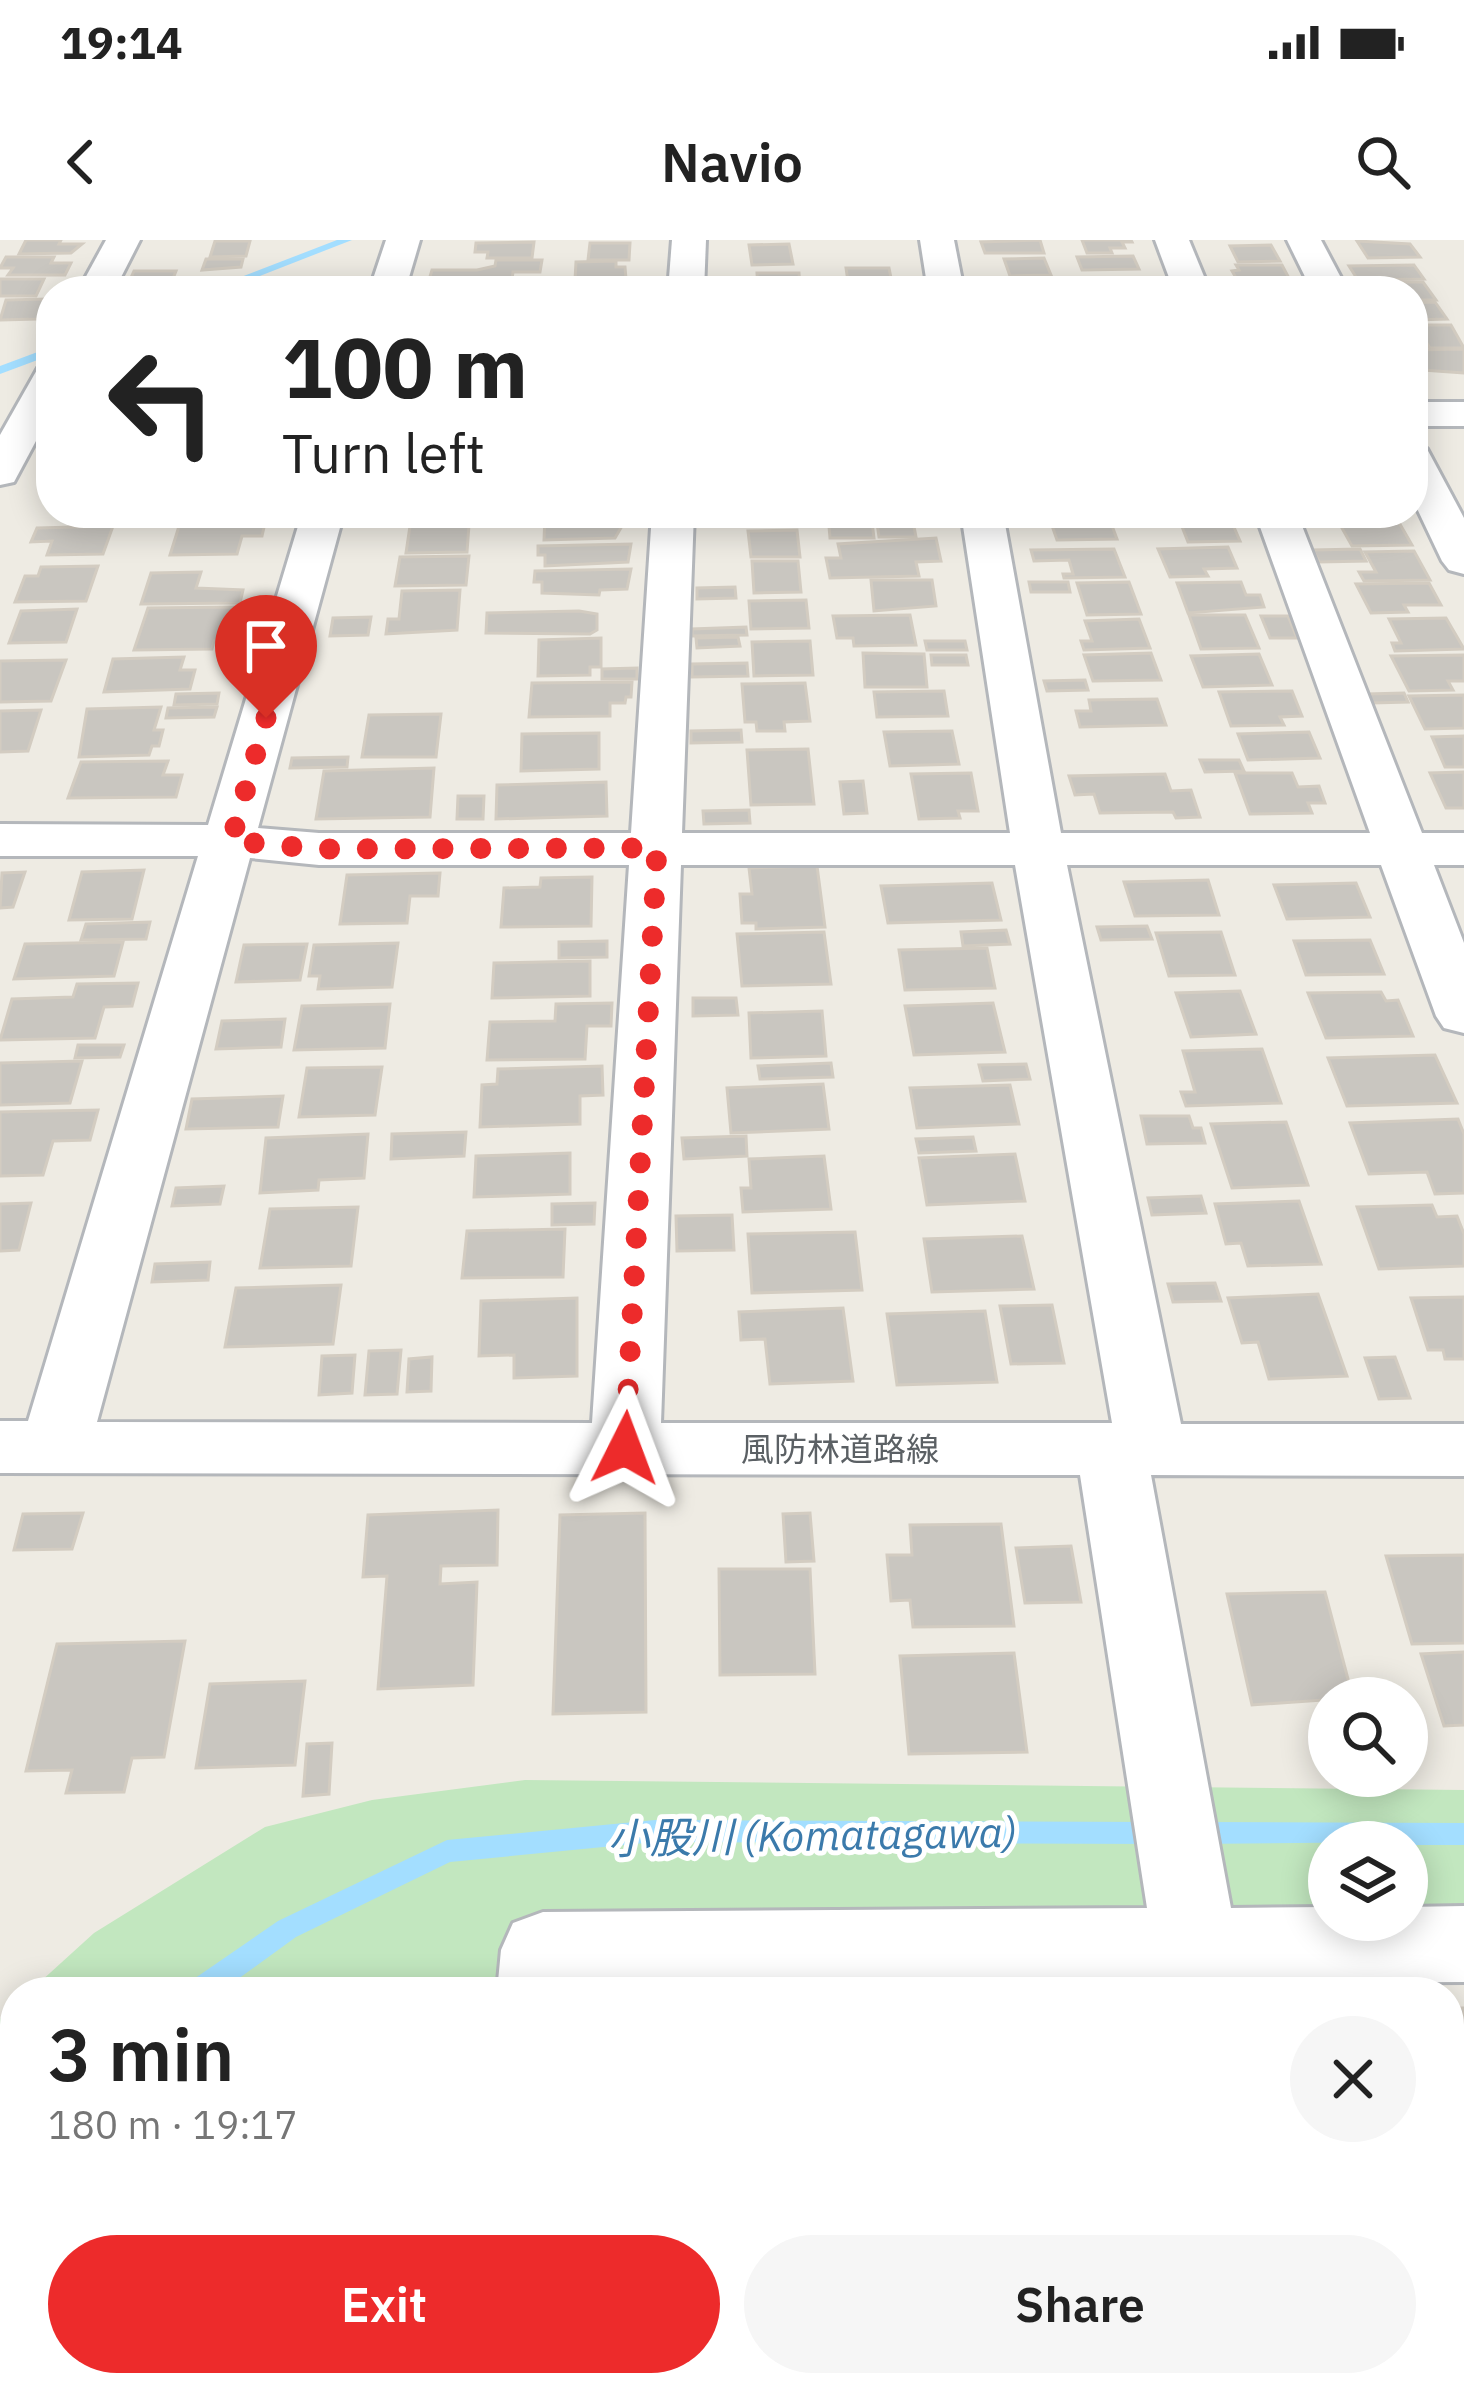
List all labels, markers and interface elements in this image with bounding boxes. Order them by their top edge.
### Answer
text: 19:14 [60,13,183,71]
text: Navio [661,127,803,197]
icon: back [48,129,114,195]
icon: search [1350,129,1416,195]
text: 100 m [282,312,528,421]
icon: left [84,324,240,480]
text: Turn left [282,418,485,488]
pin [215,595,317,718]
icon: arrive [233,613,299,679]
position arrow [562,1385,688,1511]
street label: 風防林道路線 [741,1427,939,1470]
map controls [1308,1677,1428,1941]
button: search [1308,1677,1428,1797]
water label: 小股川 (Komatagawa) [607,1804,1017,1866]
button: layers [1308,1821,1428,1941]
text: 3 min [48,2007,234,2101]
button: close [1290,2016,1416,2142]
text: 180 m · 19:17 [48,2099,298,2150]
button: Exit [48,2235,720,2373]
button: Share [744,2235,1416,2373]

